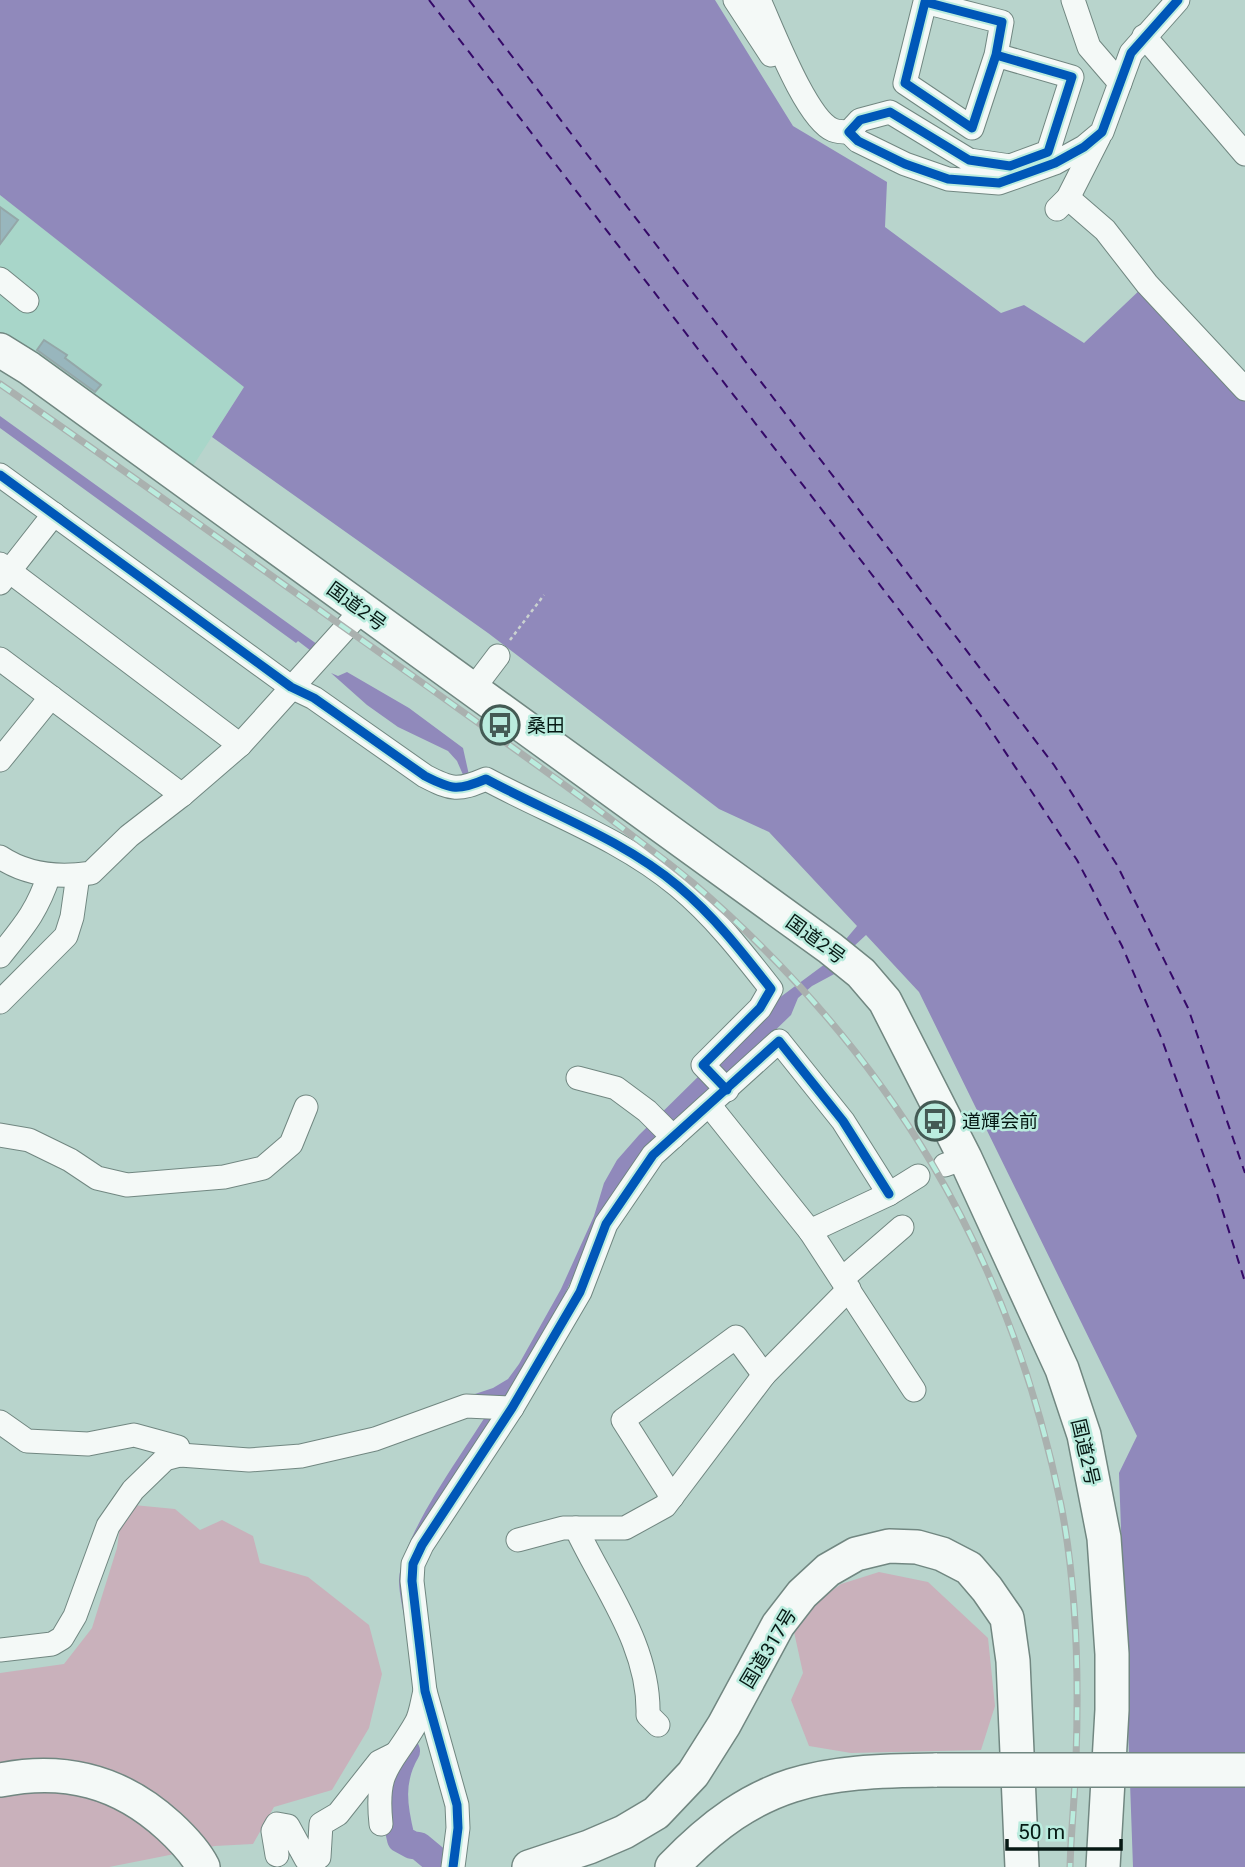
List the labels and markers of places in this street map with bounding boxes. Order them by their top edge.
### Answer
bus stop icon: 桑田 [479,704,521,746]
place label: 桑田 [527,714,565,737]
bus stop icon: 道輝会前 [914,1100,956,1142]
place label: 道輝会前 [962,1110,1038,1133]

